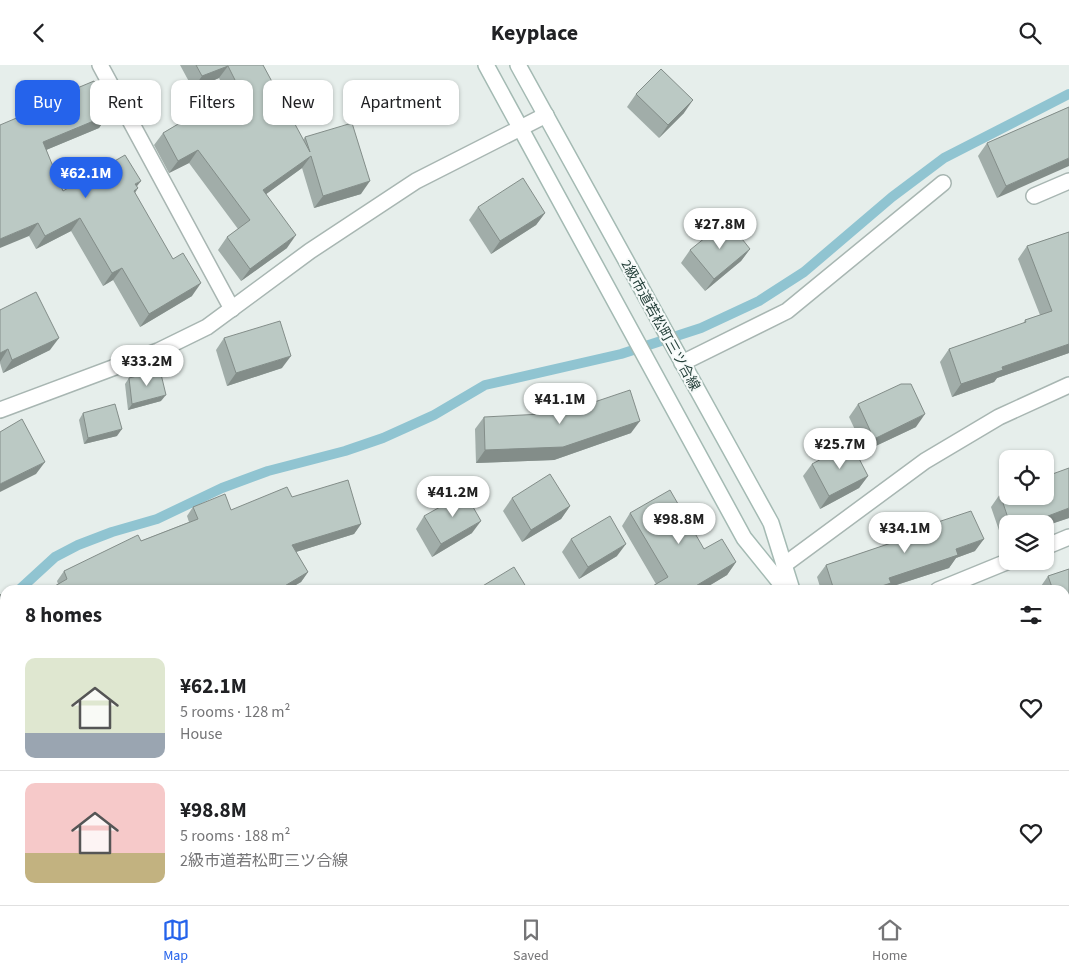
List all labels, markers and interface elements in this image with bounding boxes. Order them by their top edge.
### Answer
text: Keyplace [491,17,578,49]
icon: back [25,19,53,47]
icon: search [1016,19,1044,47]
chip: Buy [15,80,80,125]
chip: Rent [90,80,161,125]
chip: Filters [171,80,253,125]
chip: New [263,80,333,125]
chip: Apartment [343,80,459,125]
pin: ¥62.1M [45,157,127,199]
text: ¥62.1M [61,162,111,184]
pin: ¥27.8M [679,207,761,250]
text: ¥27.8M [695,213,745,235]
street label: 2級市道若松町三ツ合線 [616,256,704,395]
pin: ¥33.2M [106,345,188,387]
text: ¥33.2M [122,350,172,372]
pin: ¥41.1M [519,383,601,425]
text: ¥41.1M [535,388,585,410]
pin: ¥25.7M [799,427,881,470]
text: ¥25.7M [815,433,865,455]
map controls [999,450,1054,570]
button: locate [999,450,1054,505]
pin: ¥41.2M [412,475,494,518]
text: ¥41.2M [428,481,478,503]
pin: ¥98.8M [638,503,720,545]
text: ¥98.8M [654,508,704,530]
pin: ¥34.1M [864,511,946,554]
button: layers [999,515,1054,570]
text: ¥34.1M [880,517,930,539]
text: 8 homes [25,600,102,630]
icon: filters [1017,601,1045,629]
text: ¥62.1M [180,671,247,701]
icon: home [65,678,125,738]
icon: heart [1017,694,1045,722]
text: 5 rooms · 128 m² [180,701,290,723]
text: House [180,723,222,745]
text: ¥98.8M [180,795,247,825]
icon: home [65,803,125,863]
icon: heart [1017,819,1045,847]
text: 5 rooms · 188 m² [180,825,290,847]
text: 2級市道若松町三ツ合線 [180,850,348,872]
tab: Map [162,916,190,966]
tab: Saved [513,916,549,966]
tab: Home [872,916,907,966]

